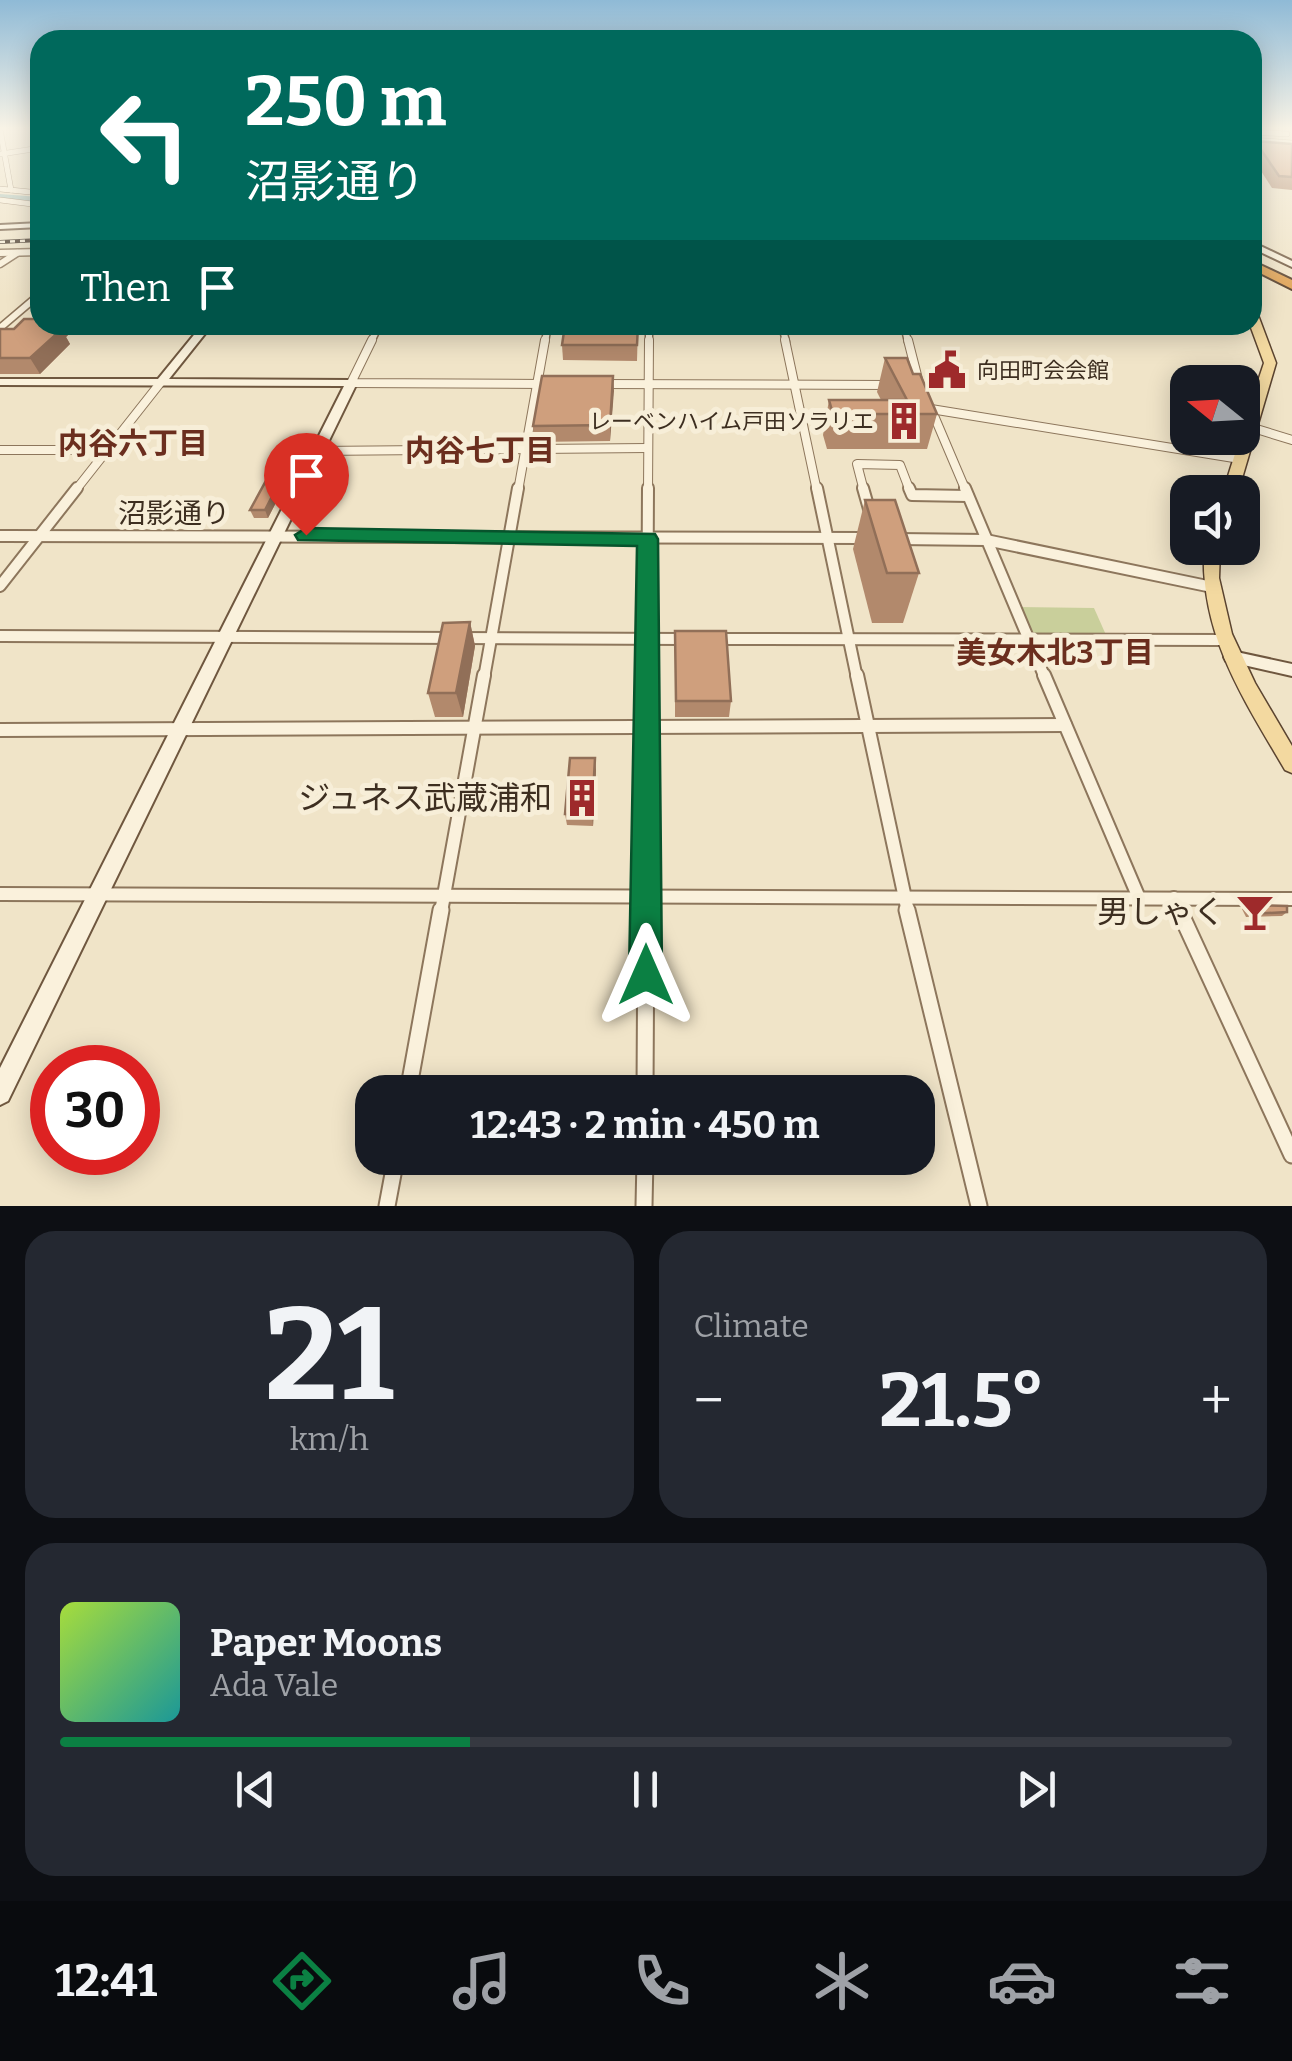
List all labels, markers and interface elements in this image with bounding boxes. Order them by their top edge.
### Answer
text: 250 m [245,60,447,144]
icon: left [80,70,210,200]
text: 沼影通り [245,155,425,209]
icon: arrive [190,260,245,315]
text: Then [80,265,170,311]
public building icon: 向田町会会館 [926,349,968,391]
place label: 向田町会会館 [977,357,1109,384]
north arrow [1170,365,1260,455]
map controls [1170,365,1260,565]
building icon: レーベンハイム戸田ソラリエ [883,400,925,442]
place label: レーベンハイム戸田ソラリエ [589,408,874,435]
district label: 内谷六丁目 [58,426,208,462]
pin [264,433,349,536]
district label: 内谷七丁目 [405,433,555,469]
icon: arrive [279,448,334,503]
button: sound [1170,475,1260,565]
street label: 沼影通り [118,497,230,530]
district label: 美女木北3丁目 [956,635,1154,671]
building icon: ジュネス武蔵浦和 [561,777,603,819]
place label: ジュネス武蔵浦和 [298,779,552,817]
bar icon: 男しゃく [1234,891,1276,933]
place label: 男しゃく [1097,893,1225,931]
position arrow [594,923,698,1027]
speed limit sign: 30 [30,1045,160,1175]
text: 12:43 · 2 min · 450 m [471,1102,819,1148]
text: 21 [265,1277,394,1433]
text: Climate [694,1307,809,1345]
text: 21.5° [879,1356,1045,1446]
text: − [694,1368,724,1434]
text: + [1201,1368,1232,1434]
text: km/h [290,1420,369,1458]
text: Paper Moons [210,1620,442,1666]
text: Ada Vale [210,1666,338,1704]
icon: previous [228,1762,283,1817]
icon: pause [618,1762,673,1817]
icon: next [1009,1762,1064,1817]
icon: directions [267,1946,337,2016]
icon: music [447,1946,517,2016]
icon: phone [627,1946,697,2016]
icon: climate [807,1946,877,2016]
icon: car [987,1946,1057,2016]
icon: filters [1167,1946,1237,2016]
text: 12:41 [55,1954,157,2008]

